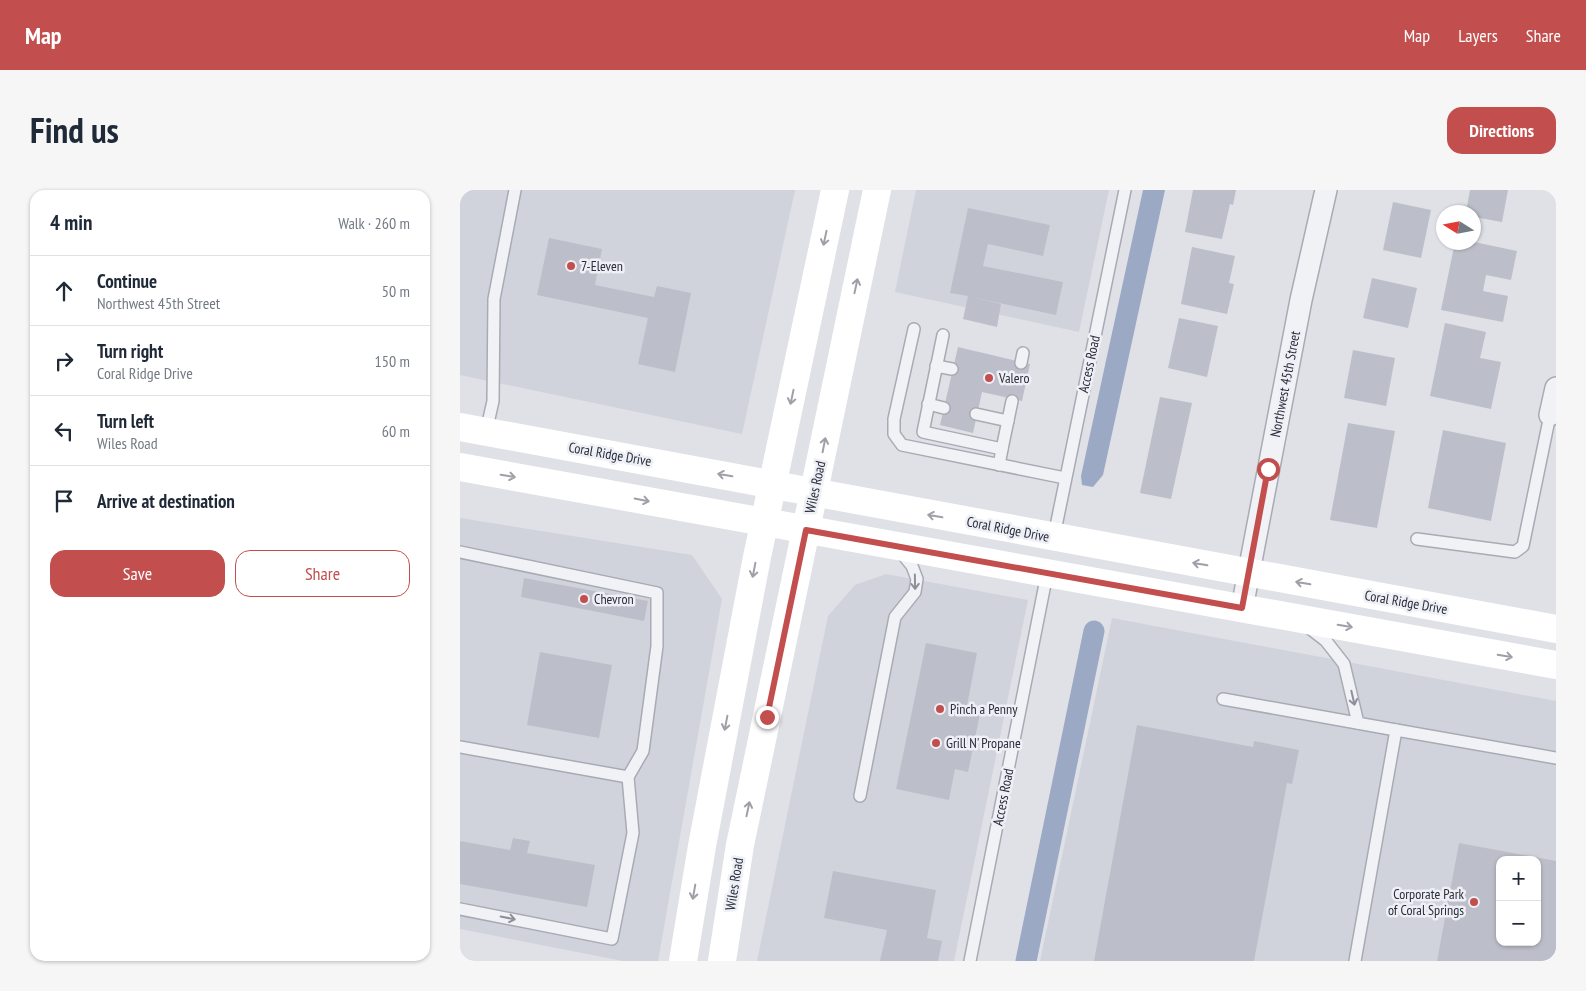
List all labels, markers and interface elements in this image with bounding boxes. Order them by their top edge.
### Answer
text: Map [25,20,62,51]
text: Map [1404,24,1430,47]
text: Layers [1458,24,1498,47]
text: Share [1526,24,1561,47]
text: Find us [30,107,119,153]
button: Directions [1447,107,1556,154]
north arrow [1436,205,1481,250]
text: 4 min [50,209,92,236]
text: Walk · 260 m [338,213,410,233]
one-way arrow [820,229,829,245]
place label: 7-Eleven [581,257,623,275]
marker: 7-Eleven [565,260,577,272]
text: Continue [97,269,157,293]
icon: ahead [50,277,78,305]
one-way arrow [852,278,861,294]
text: 50 m [382,281,410,301]
text: Northwest 45th Street [97,293,220,313]
street label: Northwest 45th Street [1266,329,1304,439]
street label: Access Road [1074,334,1104,394]
text: Turn right [97,339,163,363]
icon: right [50,347,78,375]
text: 150 m [375,351,410,371]
text: Coral Ridge Drive [97,363,193,383]
place label: Valero [998,369,1029,387]
marker: Valero [983,372,995,384]
one-way arrow [787,388,796,404]
text: Turn left [97,409,154,433]
icon: left [50,417,78,445]
text: 60 m [382,421,410,441]
text: Wiles Road [97,433,158,453]
one-way arrow [820,437,829,453]
street label: Coral Ridge Drive [567,438,653,470]
route start [1257,458,1280,481]
street label: Wiles Road [801,459,829,515]
one-way arrow [717,470,733,479]
one-way arrow [500,472,516,481]
icon: arrive [50,487,78,515]
text: Arrive at destination [97,489,235,513]
one-way arrow [634,496,650,506]
one-way arrow [928,510,944,520]
street label: Coral Ridge Drive [965,512,1051,546]
button: Save [50,550,225,597]
button: Share [235,550,410,597]
one-way arrow [1193,559,1209,569]
one-way arrow [749,562,759,578]
one-way arrow [910,573,920,589]
one-way arrow [1295,578,1311,587]
street label: Coral Ridge Drive [1363,586,1449,618]
place label: Chevron [594,590,634,608]
marker: Chevron [578,593,590,605]
one-way arrow [1337,622,1353,632]
one-way arrow [1497,651,1513,661]
one-way arrow [1349,689,1358,705]
place label: Pinch a Penny [950,700,1018,718]
marker: Pinch a Penny [934,703,946,715]
route end [756,706,779,729]
one-way arrow [720,715,730,731]
place label: Grill N' Propane [946,734,1021,752]
marker: Grill N' Propane [930,737,942,749]
street label: Access Road [989,767,1017,827]
one-way arrow [744,801,753,817]
street label: Wiles Road [721,856,747,912]
map controls [1496,856,1541,946]
button: + [1496,856,1541,901]
one-way arrow [689,884,699,900]
place label: Corporate Park of Coral Springs [1388,885,1465,919]
marker: Corporate Park of Coral Springs [1468,896,1480,908]
button: − [1496,901,1541,946]
one-way arrow [499,914,515,924]

